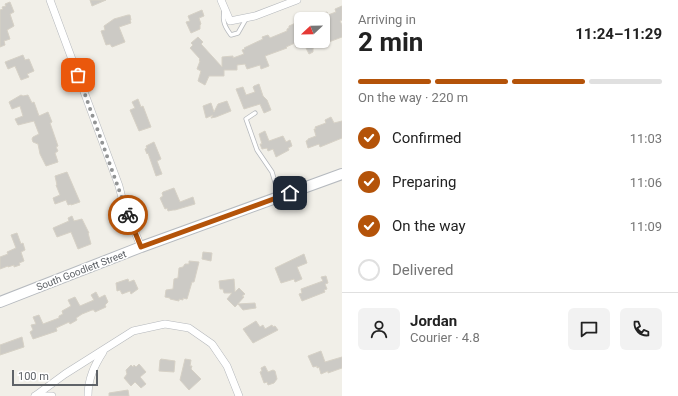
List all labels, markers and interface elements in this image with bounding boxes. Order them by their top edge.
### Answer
north arrow [294,12,330,48]
map controls [294,12,330,48]
text: Arriving in [358,12,416,27]
text: 11:24–11:29 [575,25,662,43]
text: 2 min [358,27,423,57]
pin [61,58,95,92]
icon: bag [67,64,89,86]
text: On the way · 220 m [358,90,468,105]
icon: check [358,127,380,149]
text: Confirmed [392,129,462,147]
text: 11:03 [630,131,662,146]
icon: check [358,171,380,193]
text: Preparing [392,173,456,191]
text: 11:06 [630,175,662,190]
pin [273,176,307,210]
icon: home [279,182,301,204]
courier [108,195,148,235]
icon: bike [117,204,139,226]
icon: check [358,215,380,237]
text: On the way [392,217,466,235]
text: 11:09 [630,219,662,234]
street label: South Goodlett Street [35,248,128,293]
text: Delivered [392,261,454,279]
button: person [358,308,400,350]
button: chat [568,308,610,350]
button: phone [620,308,662,350]
text: Jordan [410,312,457,330]
text: Courier · 4.8 [410,330,480,345]
scale bar [12,368,98,387]
text: 100 m [18,370,49,383]

